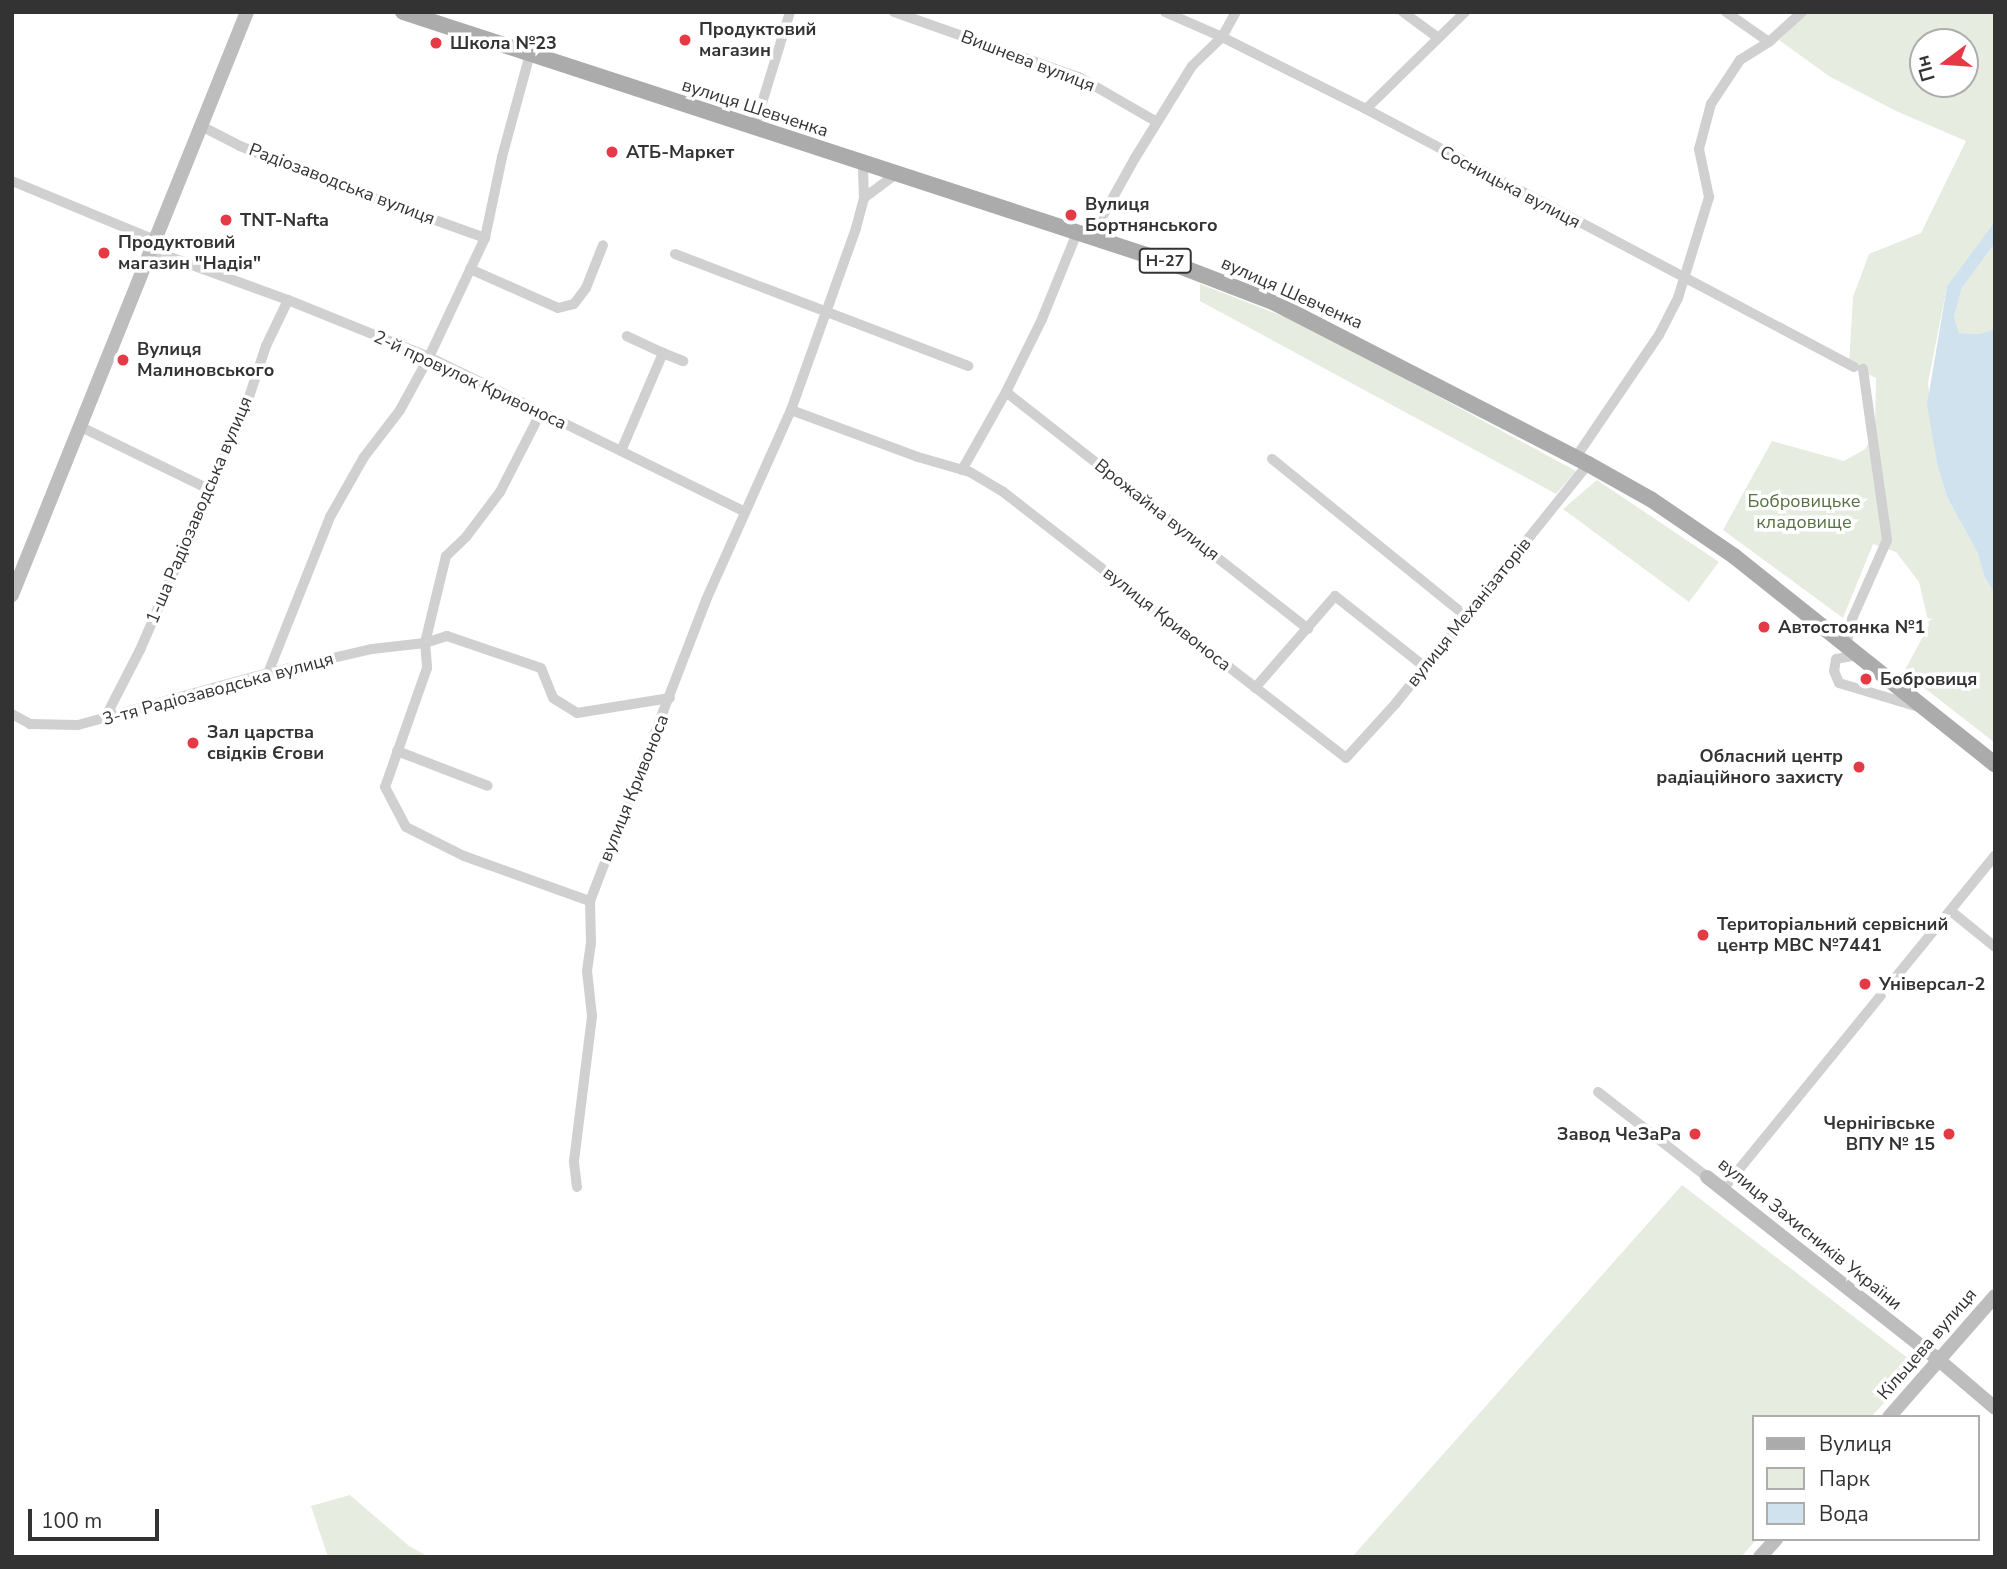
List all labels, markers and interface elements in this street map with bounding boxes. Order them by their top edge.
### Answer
place label: Продуктовий магазин [699,19,816,61]
street label: Вишнева вулиця [958,26,1098,96]
north arrow [1909,28,1979,98]
place label: Школа №23 [450,32,557,54]
marker: Продуктовий магазин [677,32,693,48]
marker: Школа №23 [428,35,444,51]
text: Пн [1910,52,1942,84]
street label: вулиця Шевченка [679,74,831,142]
street label: Радіозаводська вулиця [246,139,438,229]
place label: АТБ-Маркет [626,141,734,163]
street label: Сосницька вулиця [1436,141,1584,233]
marker: АТБ-Маркет [604,144,620,160]
place label: Вулиця Бортнянського [1085,194,1218,236]
marker: Вулиця Бортнянського [1063,207,1079,223]
place label: TNT-Nafta [240,209,329,231]
marker: TNT-Nafta [218,212,234,228]
place label: Продуктовий магазин "Надія" [118,232,261,274]
marker: Продуктовий магазин "Надія" [96,245,112,261]
road number: Н-27 [1137,248,1193,274]
street label: вулиця Шевченка [1218,252,1366,334]
street label: 2-й провулок Кривоноса [370,326,570,434]
place label: Вулиця Малиновського [137,339,274,382]
marker: Вулиця Малиновського [115,352,131,368]
street label: 1-ша Радіозаводська вулиця [141,393,257,627]
street label: Врожайна вулиця [1090,455,1224,565]
park label: Бобровицьке кладовище [1747,491,1861,534]
street label: вулиця Механізаторів [1402,533,1536,691]
street label: вулиця Кривоноса [1099,562,1235,676]
place label: Автостоянка №1 [1778,616,1925,638]
marker: Автостоянка №1 [1756,619,1772,635]
street label: 3-тя Радіозаводська вулиця [100,648,336,730]
place label: Бобровиця [1880,668,1977,690]
marker: Бобровиця [1858,671,1874,687]
street label: вулиця Кривоноса [595,711,673,865]
place label: Зал царства свідків Єгови [207,722,324,764]
marker: Зал царства свідків Єгови [185,735,201,751]
place label: Обласний центр радіаційного захисту [1656,746,1843,788]
marker: Обласний центр радіаційного захисту [1849,757,1869,777]
place label: Територіальний сервісний центр МВС №7441 [1717,914,1948,956]
marker: Територіальний сервісний центр МВС №7441 [1695,927,1711,943]
place label: Універсал-2 [1879,973,1985,995]
marker: Універсал-2 [1857,976,1873,992]
place label: Чернігівське ВПУ № 15 [1824,1113,1935,1156]
place label: Завод ЧеЗаРа [1557,1123,1681,1145]
marker: Завод ЧеЗаРа [1687,1126,1703,1142]
marker: Чернігівське ВПУ № 15 [1941,1126,1957,1142]
street label: вулиця Захисників України [1714,1153,1906,1315]
street label: Кільцева вулиця [1873,1284,1981,1404]
legend [1752,1415,1979,1541]
text: Вулиця [1819,1430,1892,1458]
text: Парк [1819,1465,1870,1493]
scale bar [32,1496,163,1540]
text: Вода [1819,1500,1869,1528]
text: 100 m [41,1507,102,1535]

